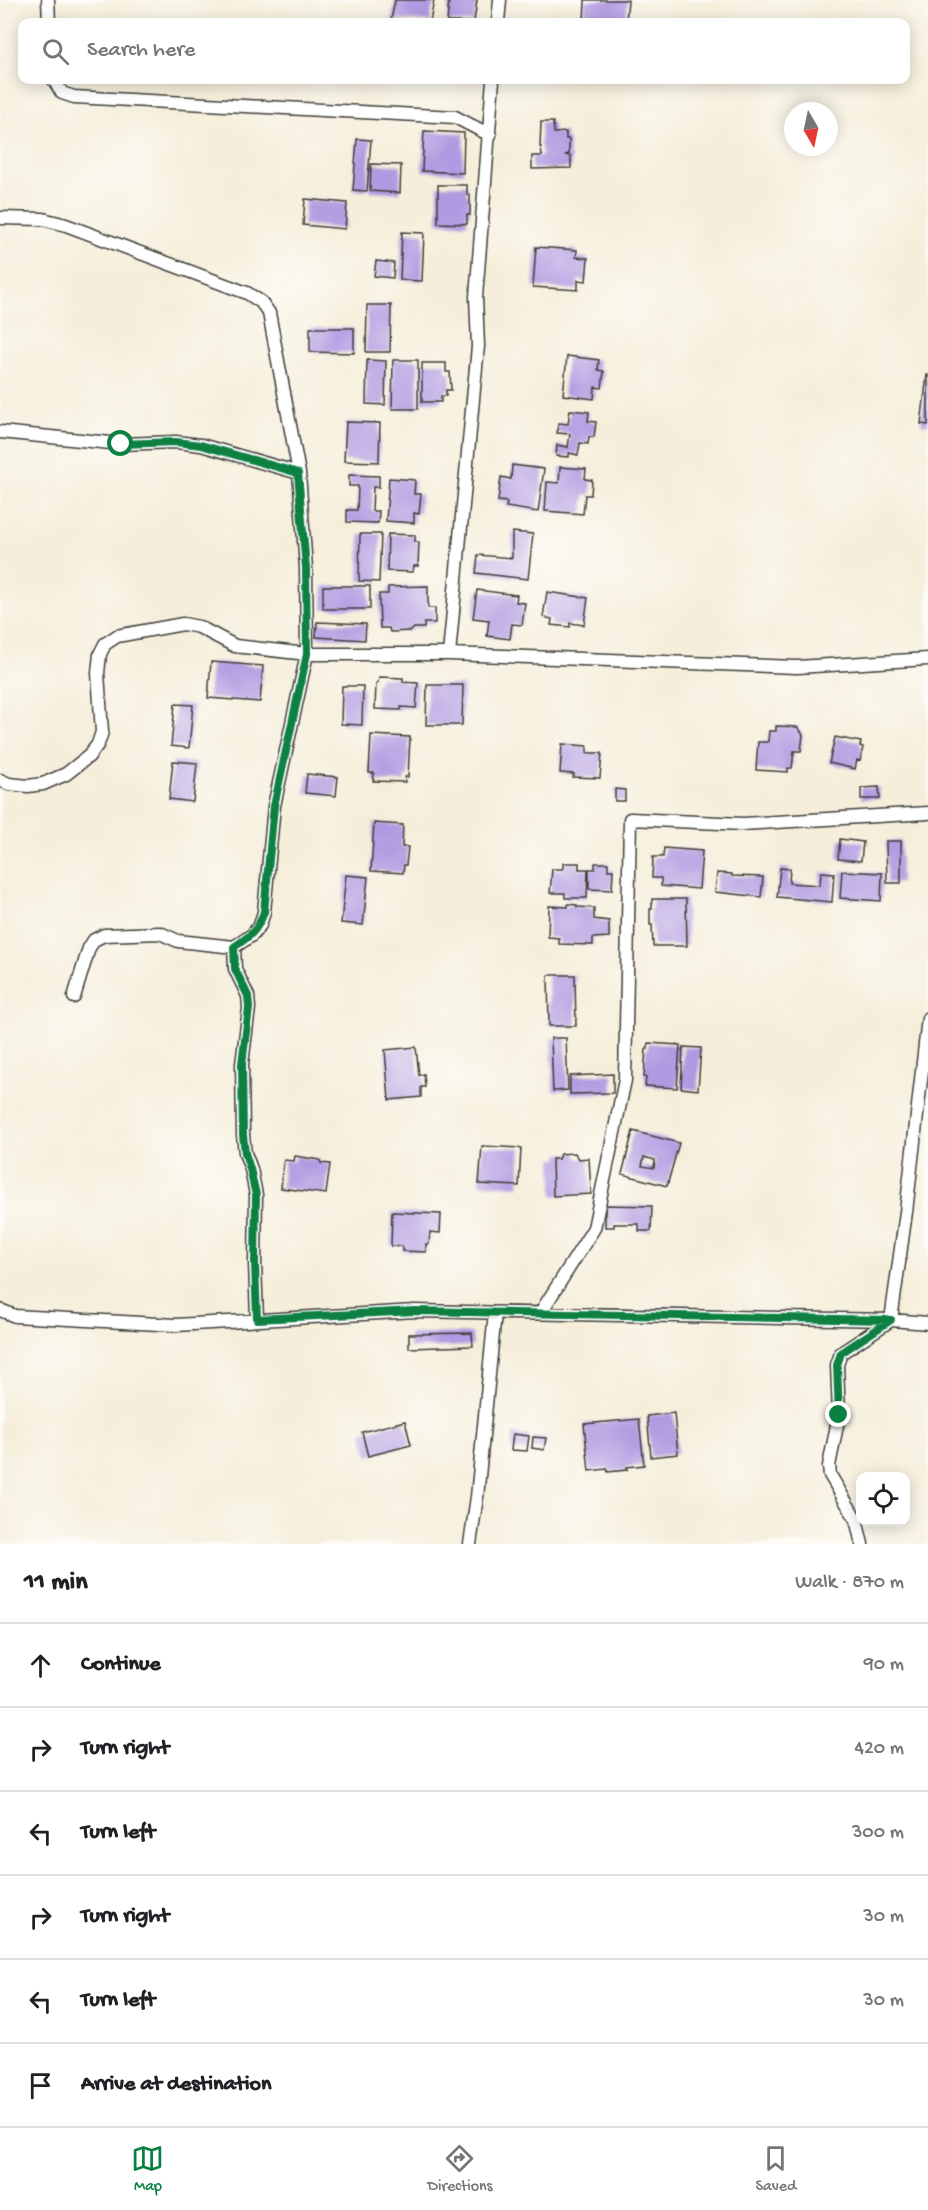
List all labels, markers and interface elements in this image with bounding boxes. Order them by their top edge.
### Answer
search box [18,18,910,84]
icon: search [39,35,72,68]
text: Search here [87,38,195,64]
north arrow [784,102,838,156]
route start [107,430,133,456]
route end [825,1401,851,1427]
map controls [856,1472,910,1526]
button: locate [856,1472,910,1526]
text: 11 min [24,1568,88,1599]
text: Walk · 870 m [795,1572,904,1595]
icon: ahead [24,1649,57,1682]
text: Continue [81,1652,161,1678]
text: 90 m [864,1654,904,1677]
icon: right [24,1733,57,1766]
text: Turn right [81,1736,169,1762]
text: 420 m [854,1738,904,1761]
icon: left [24,1817,57,1850]
text: Turn left [81,1820,155,1846]
text: 300 m [852,1822,904,1845]
icon: right [24,1901,57,1934]
text: Turn right [81,1904,169,1930]
text: 30 m [863,1906,904,1929]
icon: left [24,1985,57,2018]
text: Turn left [81,1988,155,2014]
text: 30 m [863,1990,904,2013]
icon: arrive [24,2069,57,2102]
text: Arrive at destination [81,2072,271,2098]
tab: Map [131,2142,164,2197]
tab: Directions [427,2142,493,2197]
tab: Saved [755,2142,796,2197]

